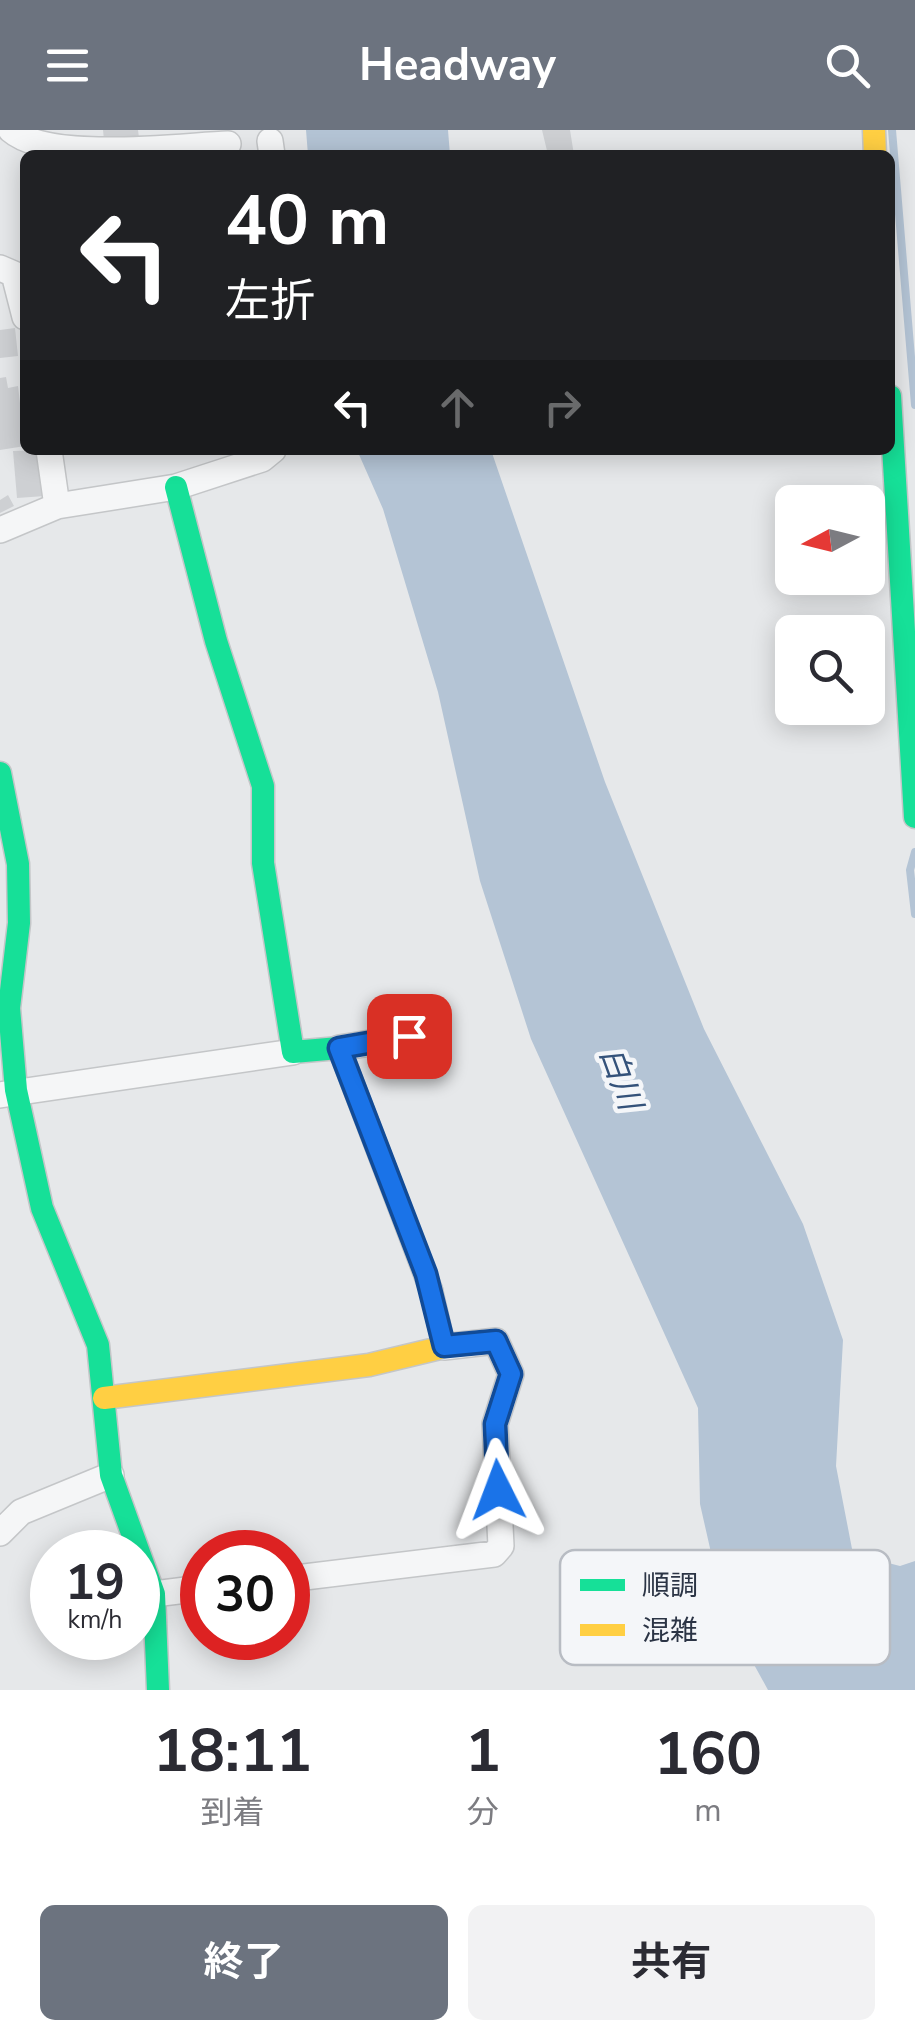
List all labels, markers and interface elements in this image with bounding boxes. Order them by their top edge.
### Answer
text: Headway [359,35,556,96]
icon: menu [40,38,95,93]
icon: search [820,38,875,93]
text: 40 m [225,173,389,269]
icon: left [60,190,190,320]
text: 左折 [225,271,315,332]
icon: left [325,380,380,435]
icon: ahead [430,380,485,435]
icon: right [535,380,590,435]
north arrow [775,485,885,595]
map controls [775,485,885,725]
button: search [775,615,885,725]
pin [367,994,452,1079]
icon: arrive [382,1009,437,1064]
water label: 白川 [589,1041,653,1118]
position arrow [446,1438,550,1542]
speed limit sign: 30 [180,1530,310,1660]
text: 19 [65,1548,125,1617]
legend [560,1550,890,1665]
text: 順調 [642,1567,698,1605]
text: km/h [67,1603,123,1637]
text: 混雑 [642,1612,698,1650]
text: 18:11 [153,1710,312,1792]
text: 1 [465,1710,501,1792]
text: 160 [654,1713,762,1795]
text: m [694,1789,722,1832]
text: 到着 [200,1791,264,1834]
text: 分 [467,1791,499,1834]
button: 終了 [40,1905,448,2020]
button: 共有 [468,1905,875,2020]

